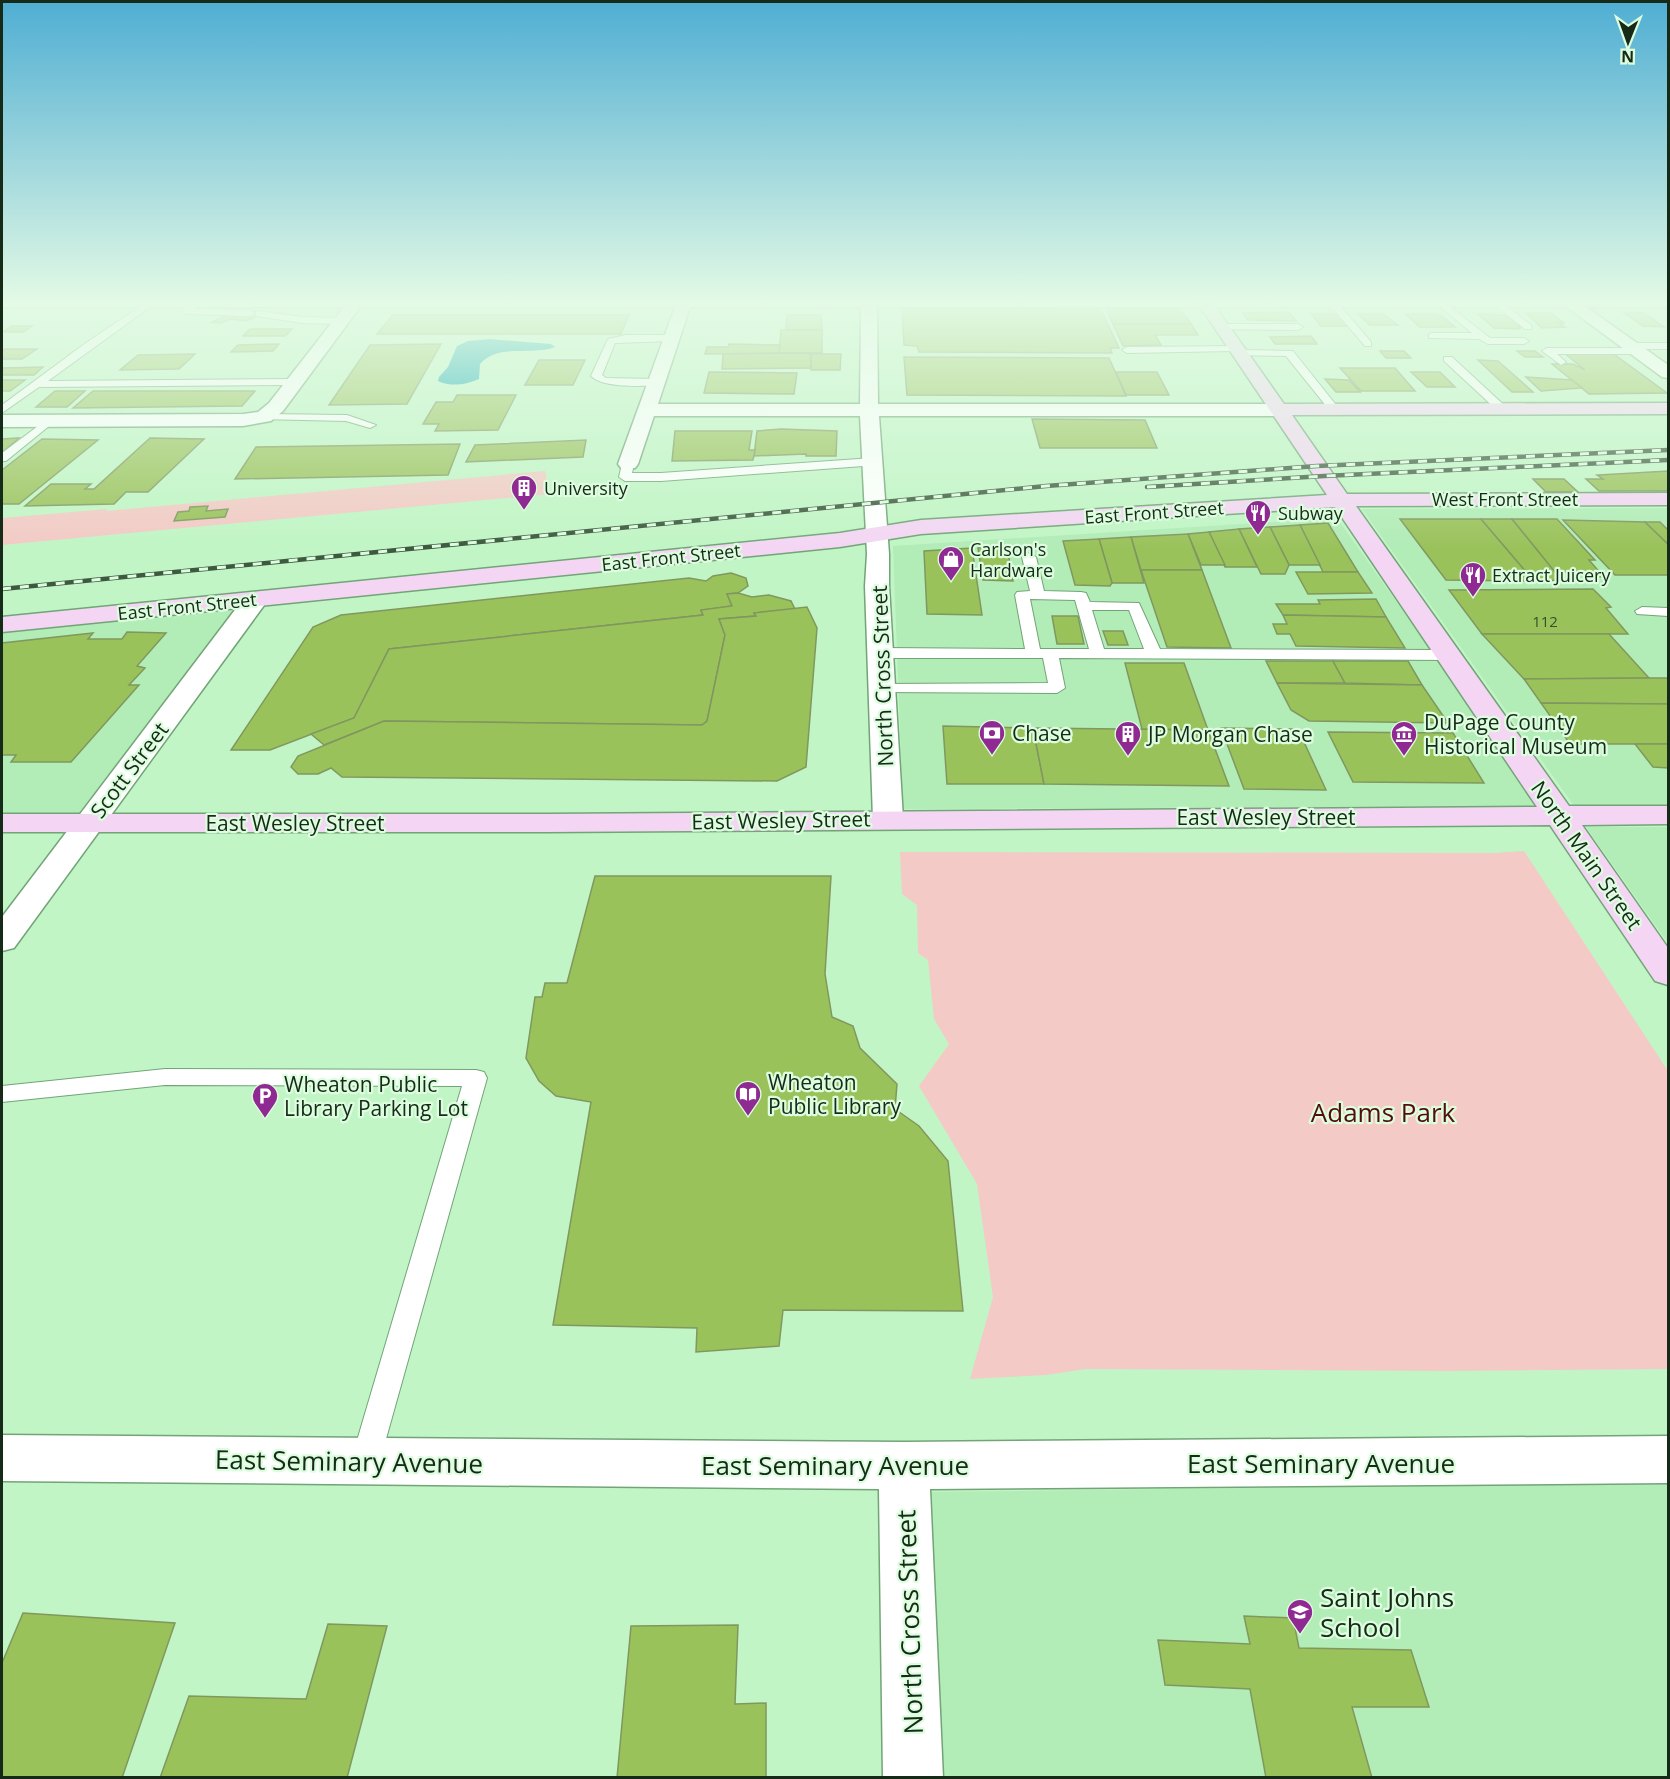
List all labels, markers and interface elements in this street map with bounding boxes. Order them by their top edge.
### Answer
north arrow [1598,12,1658,72]
text: N [1621,46,1634,68]
building icon: University [509,473,539,511]
place label: University [544,476,629,500]
street label: West Front Street [1432,487,1578,511]
street label: East Front Street [1084,495,1224,529]
restaurant icon: Subway [1243,498,1273,536]
place label: Subway [1278,501,1344,525]
place label: Carlson's Hardware [970,537,1053,582]
street label: East Front Street [600,538,742,576]
shop icon: Carlson's Hardware [936,544,966,582]
restaurant icon: Extract Juicery [1458,560,1488,598]
place label: Extract Juicery [1492,563,1611,587]
street label: North Cross Street [865,585,899,767]
street label: East Front Street [116,587,258,625]
house number: 112 [1532,611,1558,631]
place label: DuPage County Historical Museum [1424,708,1607,760]
street label: Scott Street [84,716,174,824]
bank icon: Chase [977,718,1007,756]
place label: Chase [1012,719,1072,747]
building icon: JP Morgan Chase [1113,719,1143,757]
museum icon: DuPage County Historical Museum [1389,719,1419,757]
place label: JP Morgan Chase [1146,720,1313,748]
street label: North Main Street [1525,775,1649,935]
street label: East Wesley Street [1176,803,1356,831]
street label: East Wesley Street [691,804,871,836]
street label: East Wesley Street [205,809,385,837]
place label: Wheaton Public Library [768,1068,901,1120]
place label: Wheaton Public Library Parking Lot [284,1070,468,1122]
library icon: Wheaton Public Library [733,1079,763,1117]
parking icon: Wheaton Public Library Parking Lot [250,1081,280,1119]
park label: Adams Park [1311,1094,1456,1130]
street label: East Seminary Avenue [215,1441,483,1481]
street label: East Seminary Avenue [1187,1445,1455,1481]
street label: East Seminary Avenue [701,1447,969,1483]
street label: North Cross Street [887,1509,931,1735]
place label: Saint Johns School [1320,1579,1454,1645]
school or university icon: Saint Johns School [1285,1597,1315,1635]

